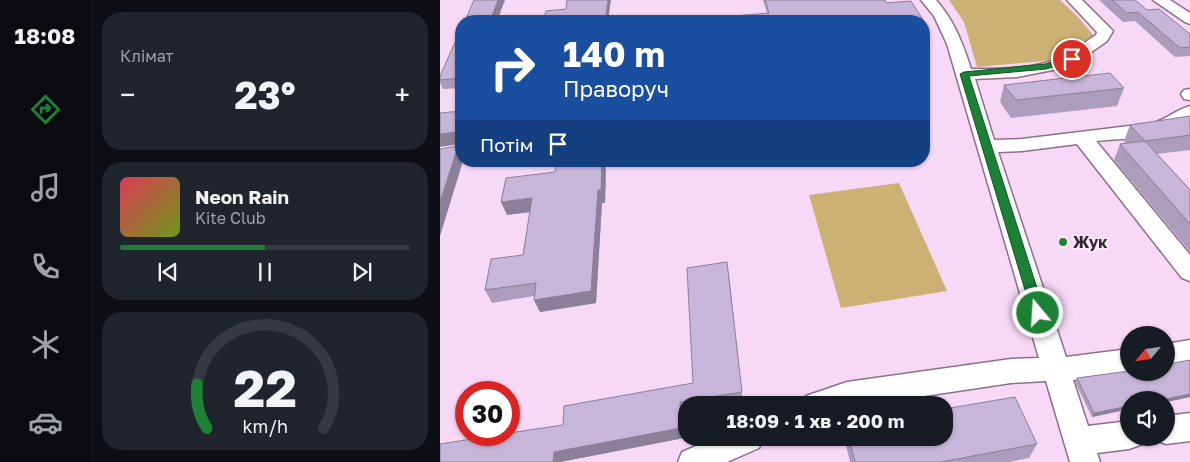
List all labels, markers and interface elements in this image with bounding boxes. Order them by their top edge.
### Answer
text: 18:08 [15,22,75,49]
text: 140 m [563,33,665,75]
icon: right [480,35,545,100]
pin [1051,38,1093,80]
icon: arrive [1058,45,1086,73]
text: Клімат [120,46,173,66]
text: 23° [234,72,296,117]
text: Праворуч [563,75,669,102]
text: − [120,78,135,111]
text: + [395,78,410,111]
icon: directions [28,92,63,127]
icon: arrive [544,130,572,158]
text: Потім [480,133,534,156]
icon: music [28,170,63,205]
text: Neon Rain [195,185,289,208]
text: Kite Club [195,208,266,228]
place label: Жук [1073,232,1108,252]
marker: Жук [1057,236,1069,248]
icon: phone [28,249,63,284]
icon: previous [154,258,182,286]
icon: pause [251,258,279,286]
icon: next [348,258,376,286]
position arrow [1011,286,1063,338]
north arrow [1120,326,1175,381]
map controls [1120,326,1175,446]
icon: climate [28,327,63,362]
text: 22 [233,356,297,418]
speed limit sign: 30 [455,381,520,446]
button: sound [1120,391,1175,446]
icon: car [28,405,63,440]
text: 18:09 · 1 хв · 200 m [727,409,904,432]
text: km/h [242,415,288,437]

